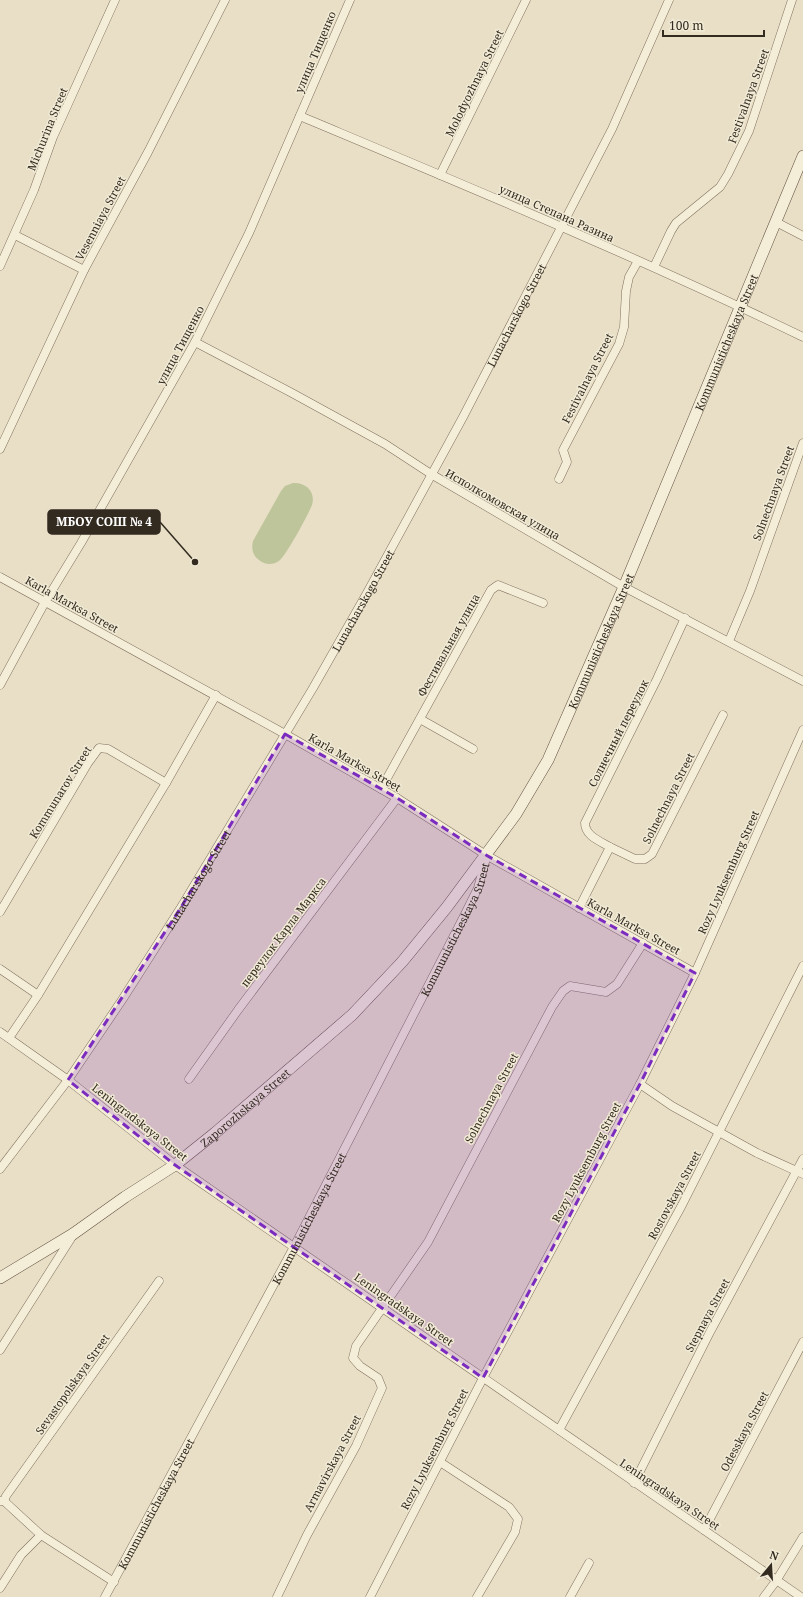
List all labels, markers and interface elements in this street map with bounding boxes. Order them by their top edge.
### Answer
street label: улица Тищенко [291,9,339,95]
scale bar [663,12,764,38]
text: 100 m [669,17,704,34]
street label: Molodyozhnaya Street [442,27,507,139]
street label: Festivalnaya Street [724,47,772,145]
street label: Michurina Street [23,85,71,173]
street label: Vesenniaya Street [72,173,129,263]
street label: улица Степана Разина [497,181,617,245]
street label: Lunacharskogo Street [483,261,549,369]
street label: Kommunisticheskaya Street [691,272,761,413]
street label: улица Тищенко [153,303,207,387]
street label: Festivalnaya Street [558,330,616,426]
street label: Solnechnaya Street [749,443,797,543]
street label: Исполкомовская улица [443,465,563,543]
callout: МБОУ СОШ № 4 [48,510,160,534]
text: МБОУ СОШ № 4 [56,513,152,530]
street label: Lunacharskogo Street [328,547,397,654]
street label: Kommunisticheskaya Street [564,571,636,711]
street label: Karla Marksa Street [23,572,121,636]
street label: Фестивальная улица [413,591,483,699]
street label: Солнечный переулок [584,676,652,789]
street label: Karla Marksa Street [306,729,404,795]
street label: Kommunarov Street [25,743,95,841]
street label: Solnechnaya Street [639,750,697,846]
street label: Rozy Lyuksemburg Street [694,808,762,936]
street label: Lunacharskogo Street [162,826,234,932]
street label: Kommunisticheskaya Street [417,861,492,999]
street label: переулок Карла Маркса [237,874,329,990]
street label: Karla Marksa Street [585,894,683,958]
street label: Solnechnaya Street [461,1050,521,1146]
street label: Zaporozhskaya Street [197,1065,293,1150]
street label: Leningradskaya Street [89,1080,191,1164]
street label: Rozy Lyuksemburg Street [548,1099,624,1225]
street label: Rostovskaya Street [644,1148,704,1242]
street label: Kommunisticheskaya Street [268,1150,349,1287]
street label: Leningradskaya Street [352,1269,457,1349]
street label: Stepnaya Street [681,1275,733,1355]
street label: Sevastopolskaya Street [32,1331,112,1437]
street label: Rozy Lyuksemburg Street [397,1386,471,1512]
street label: Odesskaya Street [716,1388,772,1474]
street label: Armavirskaya Street [300,1412,364,1514]
street label: Kommunisticheskaya Street [114,1436,197,1572]
street label: Leningradskaya Street [617,1455,723,1533]
north arrow [751,1545,791,1585]
text: N [768,1547,781,1564]

